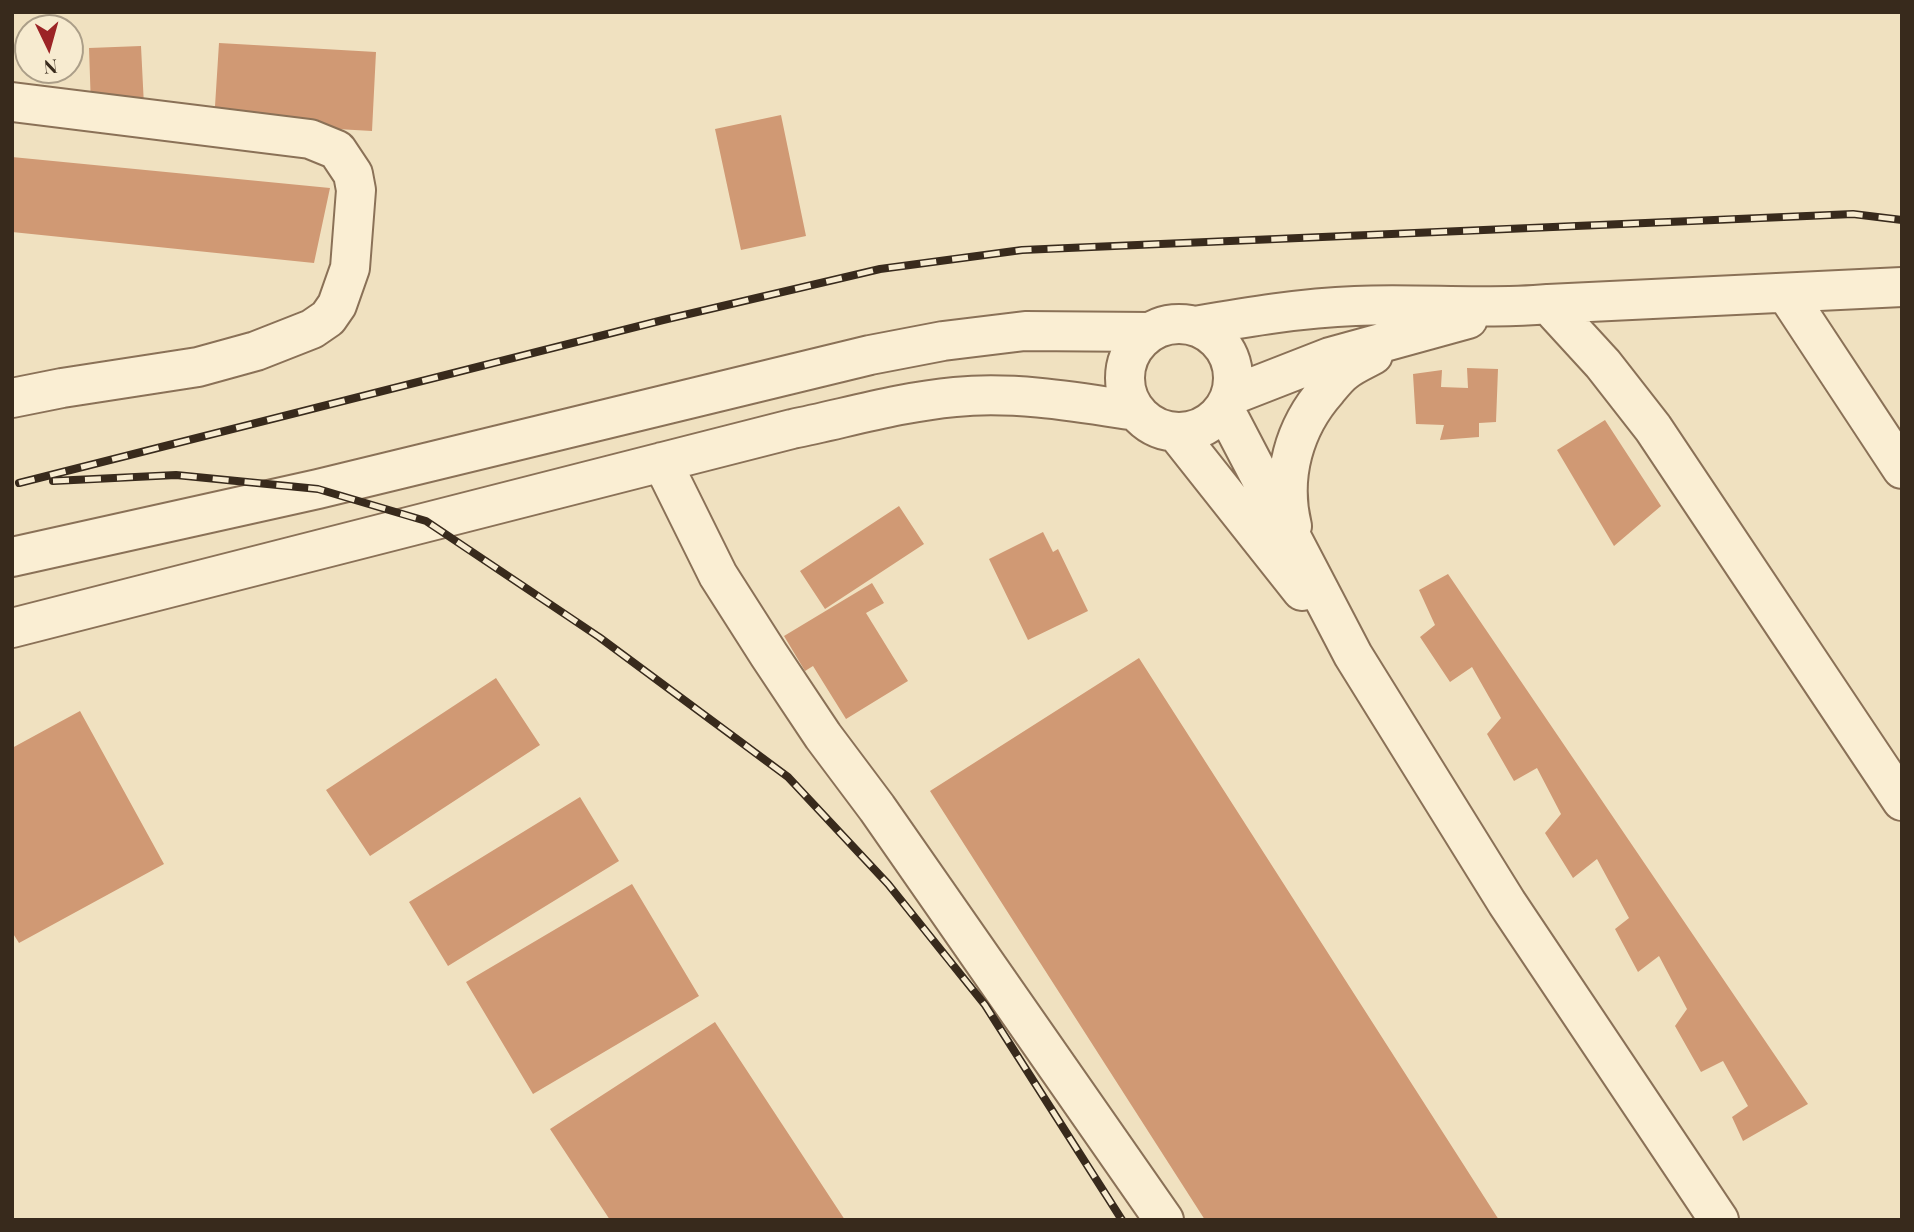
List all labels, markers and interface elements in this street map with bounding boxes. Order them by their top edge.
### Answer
north arrow [14,14,84,84]
text: N [43,54,59,81]

